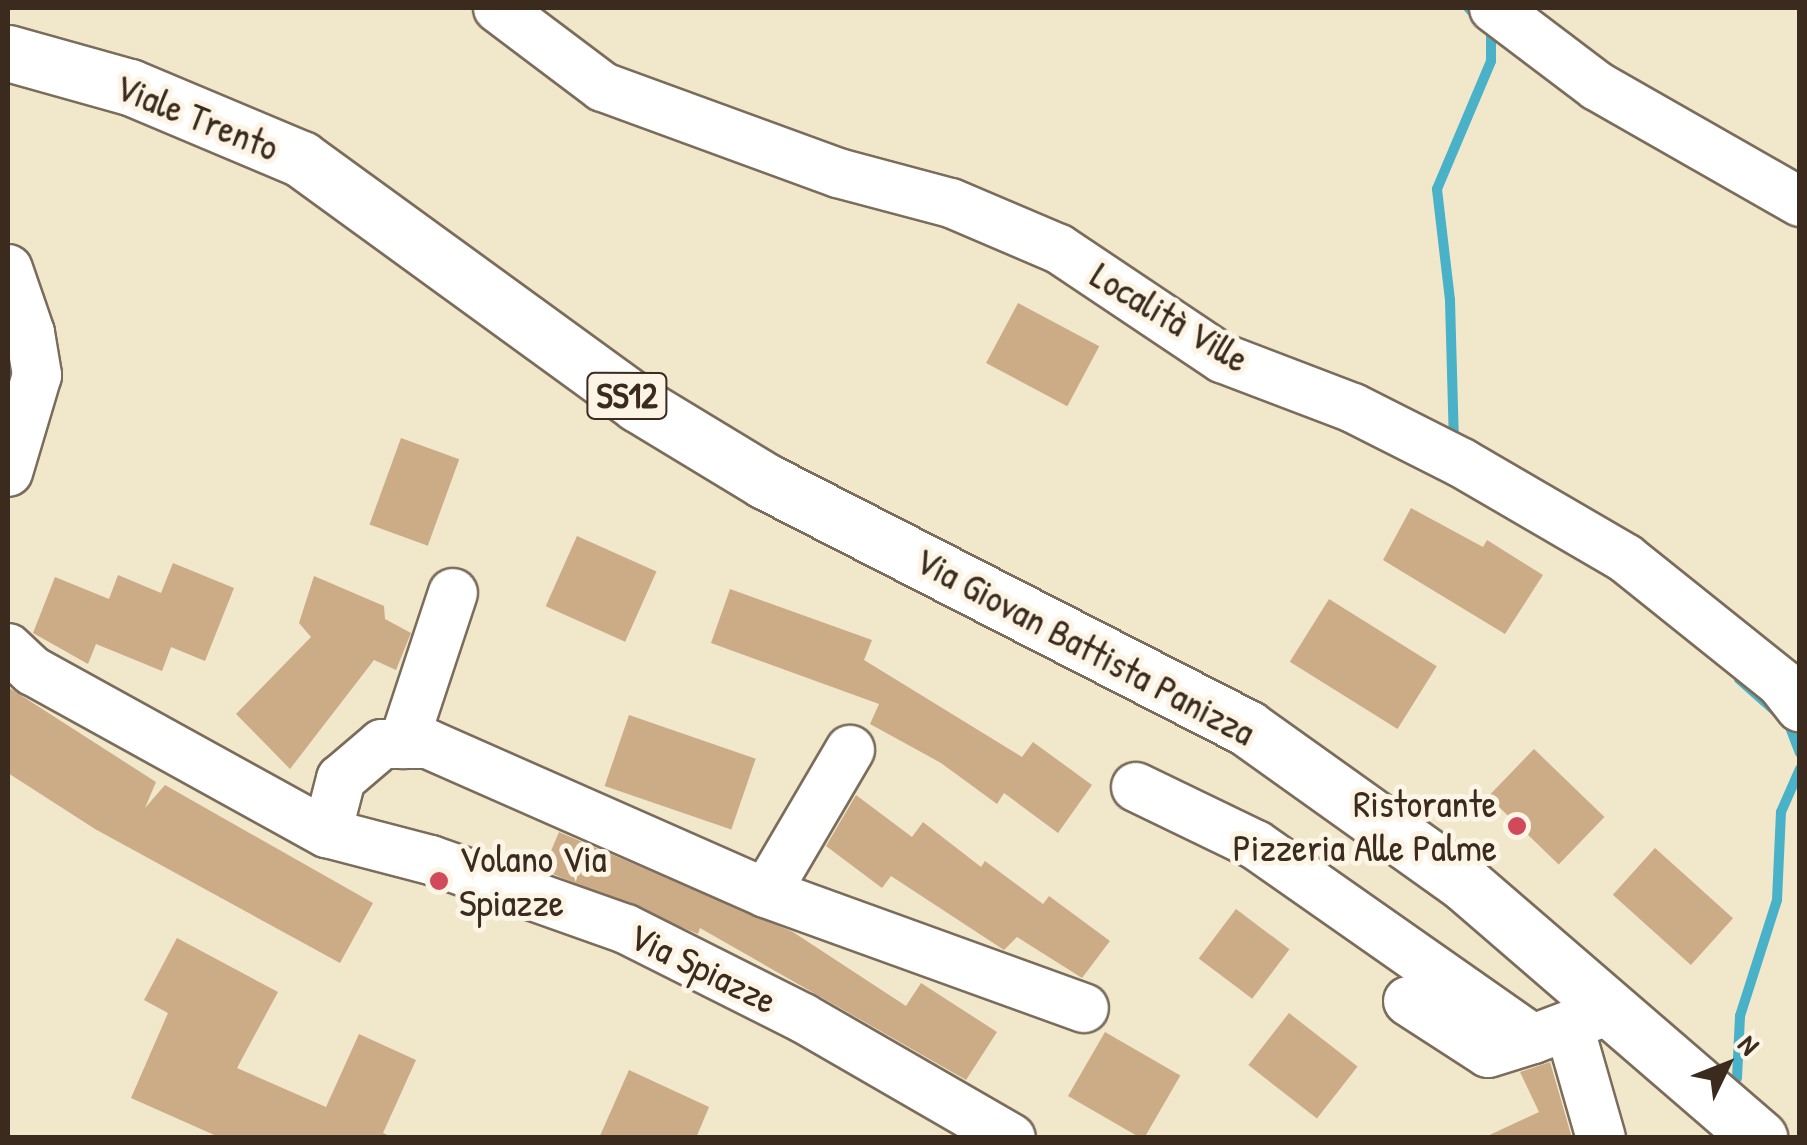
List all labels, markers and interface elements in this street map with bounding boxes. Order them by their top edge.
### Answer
street label: Viale Trento [109,64,285,170]
street label: Località Ville [1083,252,1257,382]
road number: SS12 [584,366,670,426]
street label: Via Giovan Battista Panizza [907,537,1263,755]
place label: Ristorante Pizzeria Alle Palme [1233,781,1497,871]
marker: Ristorante Pizzeria Alle Palme [1506,815,1528,837]
place label: Volano Via Spiazze [459,836,607,926]
marker: Volano Via Spiazze [428,870,450,892]
street label: Via Spiazze [622,913,784,1023]
north arrow [1677,1015,1777,1115]
text: N [1730,1026,1768,1063]

